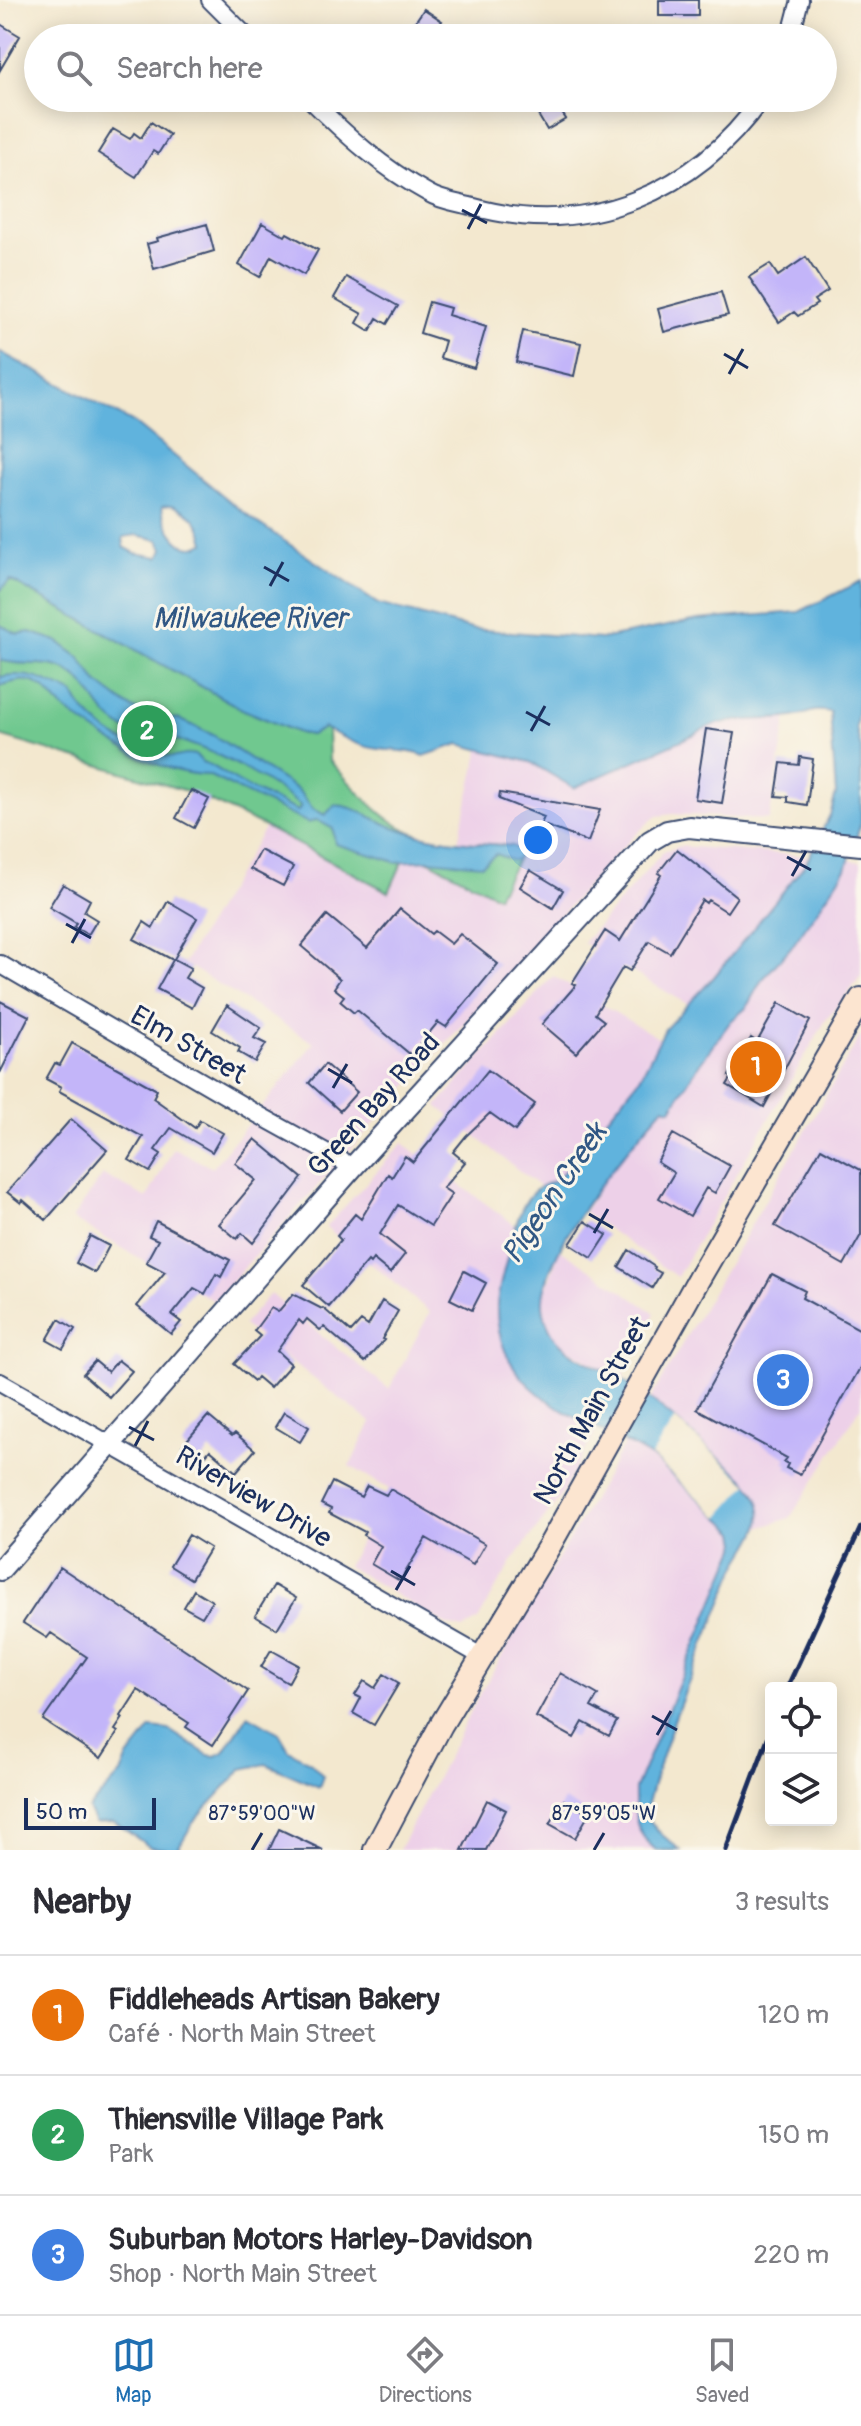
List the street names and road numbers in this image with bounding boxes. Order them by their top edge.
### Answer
street label: Elm Street [124,998,253,1093]
street label: Green Bay Road [300,1026,448,1184]
street label: North Main Street [526,1310,659,1511]
street label: Riverview Drive [169,1438,338,1556]

